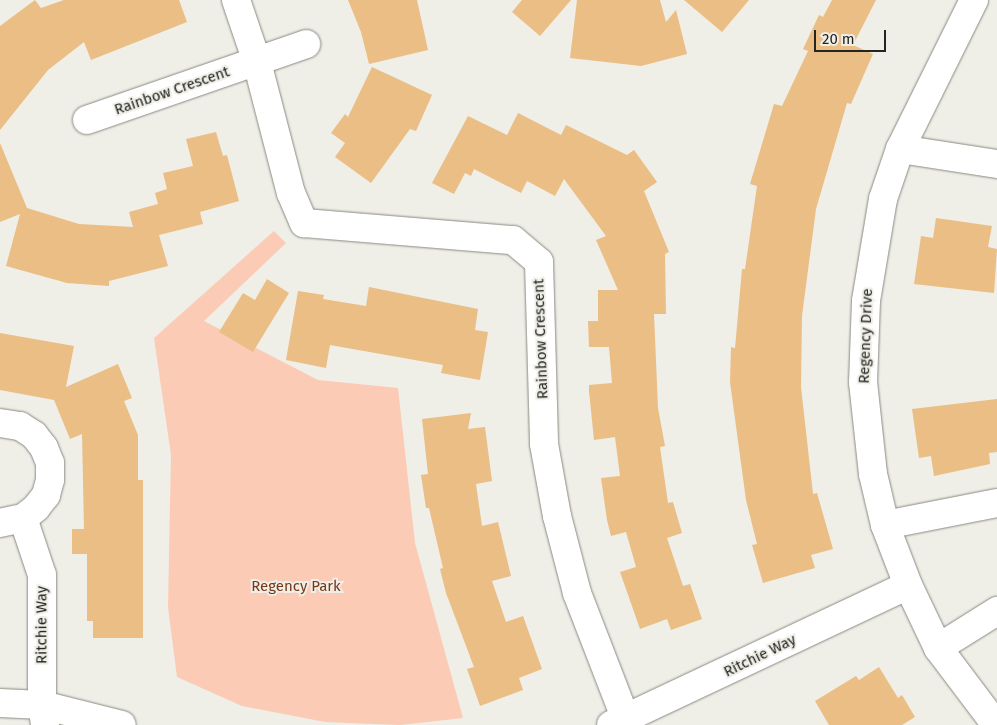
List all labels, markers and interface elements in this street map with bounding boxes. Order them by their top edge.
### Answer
scale bar [817,20,890,52]
text: 20 m [822,30,855,48]
street label: Rainbow Crescent [112,63,232,119]
street label: Rainbow Crescent [530,278,552,400]
street label: Regency Drive [855,288,877,384]
park label: Regency Park [251,578,341,596]
street label: Ritchie Way [33,586,51,664]
street label: Ritchie Way [721,631,799,681]

